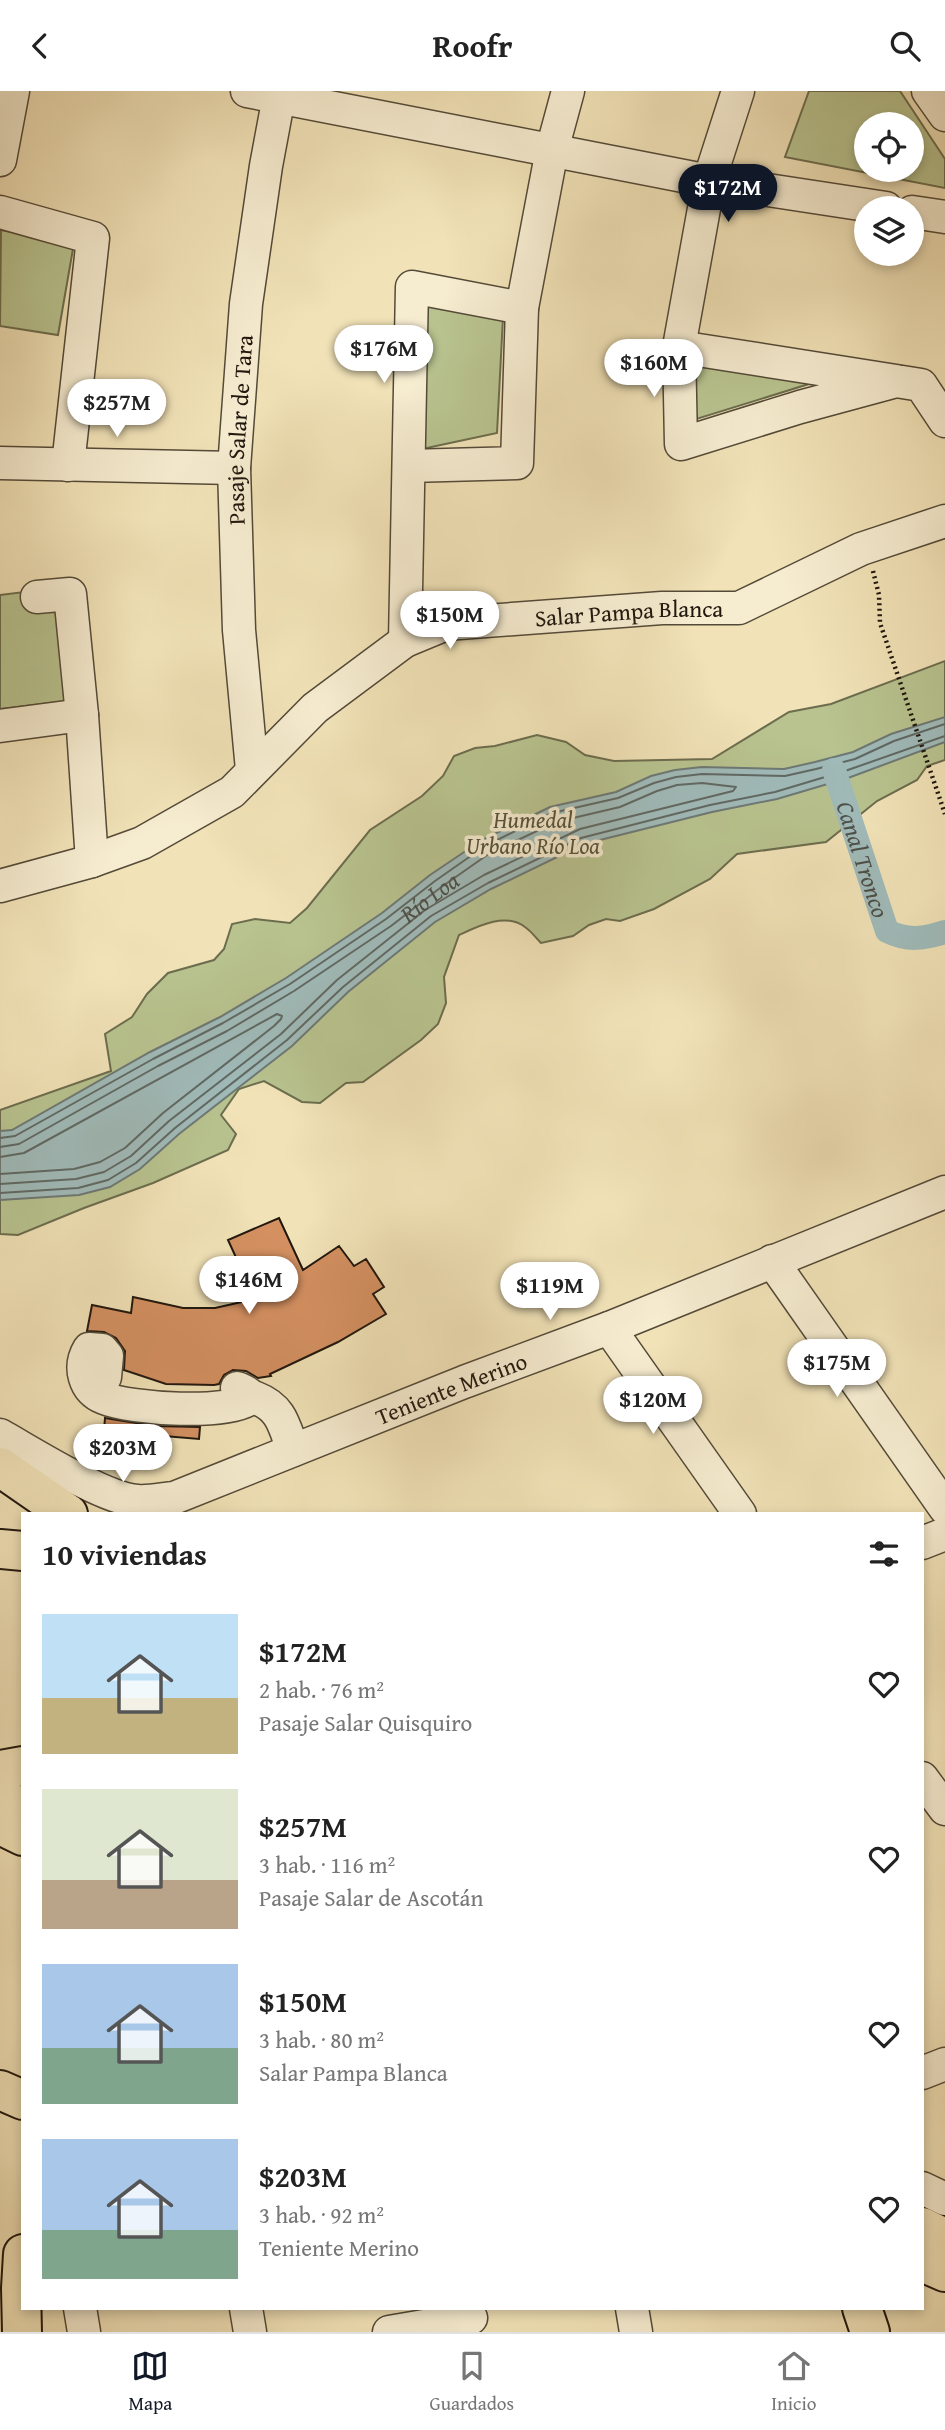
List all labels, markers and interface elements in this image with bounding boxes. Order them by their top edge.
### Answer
text: Roofr [433,22,512,69]
icon: back [21,27,59,65]
icon: search [886,27,924,65]
map controls [854,112,924,266]
button: locate [854,112,924,182]
pin: $172M [679,165,777,224]
text: $172M [694,170,762,203]
button: layers [854,196,924,266]
pin: $176M [335,325,433,385]
text: $176M [350,331,418,364]
street label: Pasaje Salar de Tara [217,333,260,525]
pin: $160M [605,339,703,399]
text: $160M [620,345,688,378]
pin: $257M [68,379,166,439]
text: $257M [83,385,151,418]
pin: $150M [401,591,499,651]
street label: Salar Pampa Blanca [534,592,723,634]
text: $150M [416,597,484,630]
water label: Canal Tronco [828,797,899,922]
park label: Humedal Urbano Río Loa [466,803,600,862]
water label: Río Loa [391,862,466,931]
pin: $146M [200,1257,298,1316]
text: $146M [215,1262,283,1295]
pin: $119M [501,1263,599,1322]
text: $119M [516,1268,584,1301]
pin: $175M [788,1339,886,1399]
street label: Teniente Merino [370,1344,531,1432]
text: $175M [803,1345,871,1378]
pin: $120M [604,1377,702,1436]
text: $120M [619,1382,687,1415]
pin: $203M [74,1425,172,1484]
text: $203M [89,1430,157,1463]
text: 10 viviendas [42,1532,207,1576]
icon: filters [865,1535,903,1573]
text: $172M [259,1629,347,1673]
icon: home [98,1642,182,1726]
icon: heart [865,1665,903,1703]
text: 2 hab. · 76 m² [259,1673,384,1706]
text: Pasaje Salar Quisquiro [259,1706,472,1739]
text: $257M [259,1804,347,1848]
icon: home [98,1817,182,1901]
icon: heart [865,1840,903,1878]
text: 3 hab. · 116 m² [259,1848,395,1881]
text: Pasaje Salar de Ascotán [259,1881,483,1914]
text: $150M [259,1979,347,2023]
icon: home [98,1992,182,2076]
icon: heart [865,2015,903,2053]
text: 3 hab. · 80 m² [259,2023,384,2056]
text: Salar Pampa Blanca [259,2056,448,2089]
text: $203M [259,2154,347,2198]
icon: home [98,2167,182,2251]
icon: heart [865,2190,903,2228]
text: 3 hab. · 92 m² [259,2198,384,2231]
text: Teniente Merino [259,2231,419,2264]
tab: Mapa [129,2347,172,2417]
tab: Guardados [429,2347,514,2417]
tab: Inicio [771,2347,816,2417]

